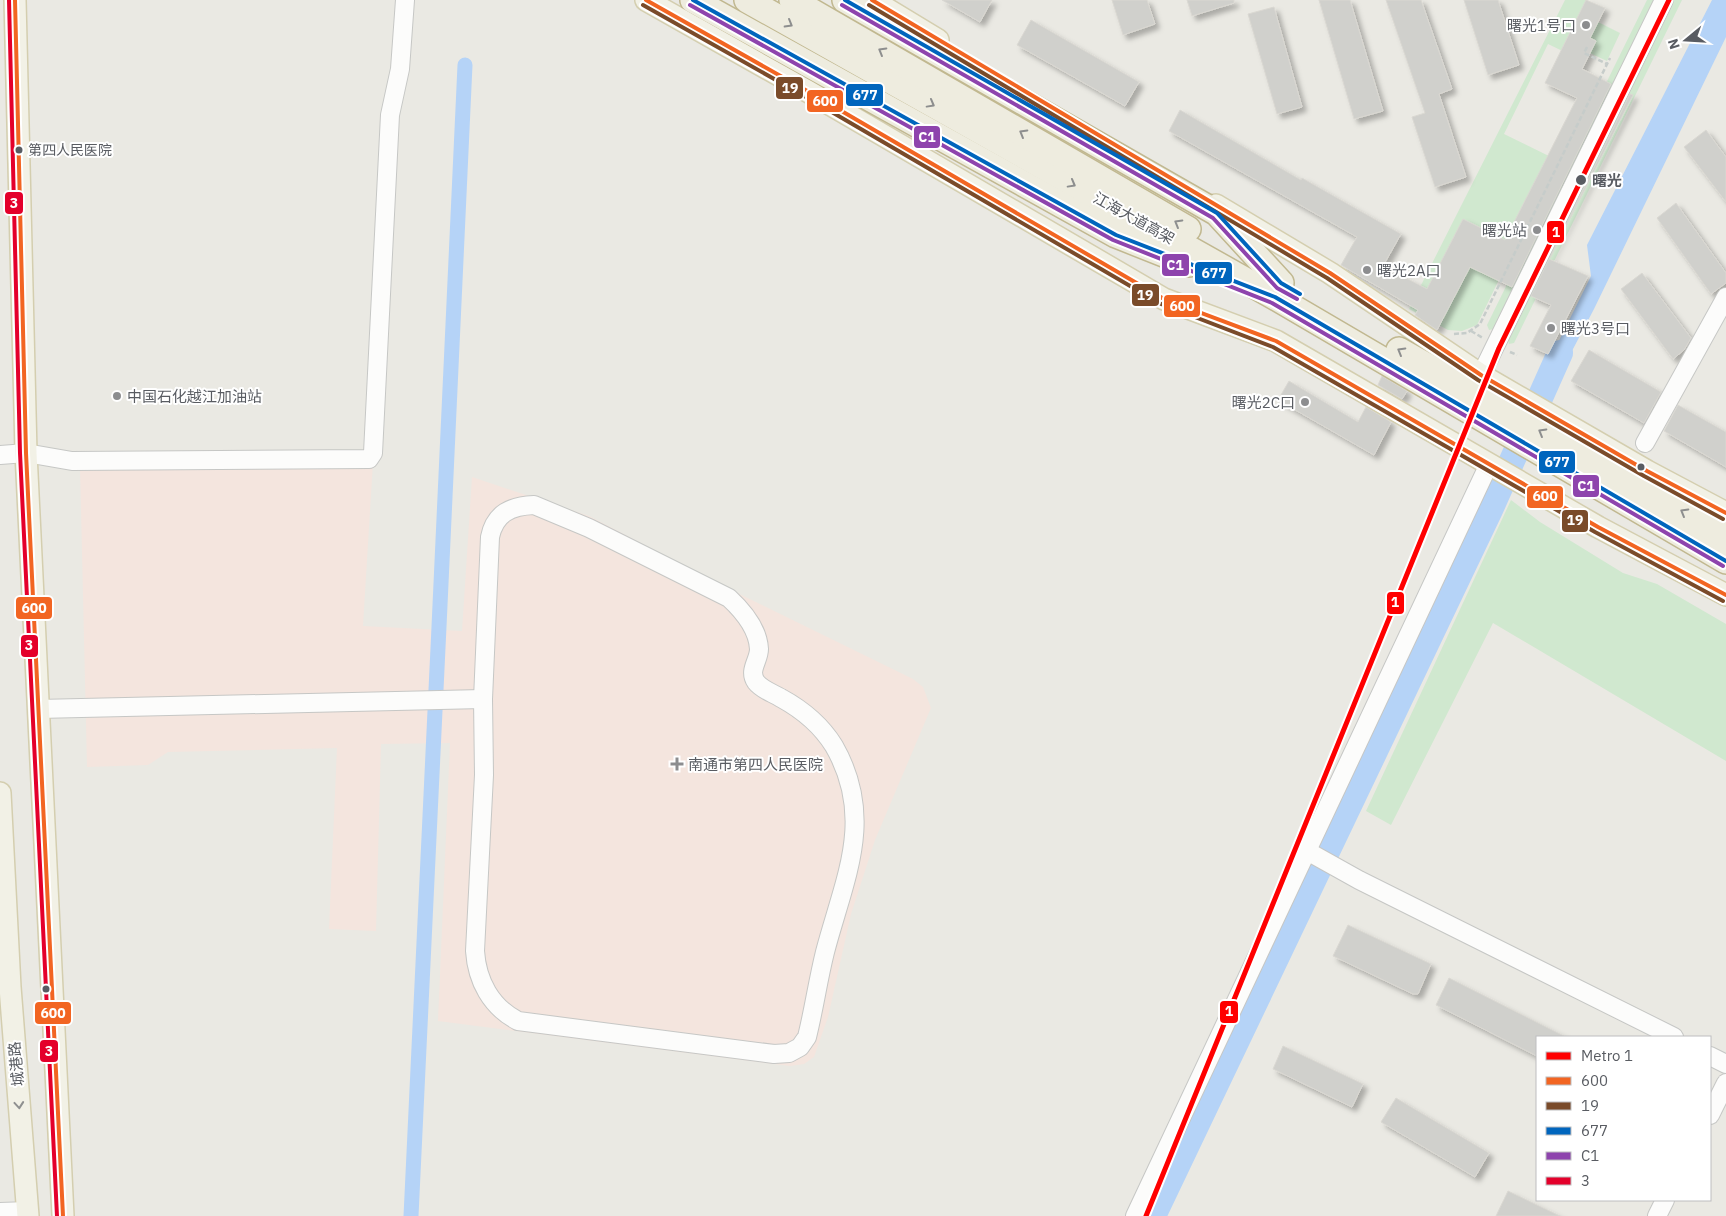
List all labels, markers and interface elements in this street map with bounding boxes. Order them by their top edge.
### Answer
north arrow [1661,15,1711,65]
place label: 曙光1号口 [1507,16,1576,35]
one-way arrow [784,18,793,28]
marker: 曙光1号口 [1580,19,1592,31]
text: N [1664,36,1684,52]
one-way arrow [879,47,888,57]
line badge: 19 [775,76,804,100]
text: 19 [782,79,798,97]
line badge: 677 [845,83,884,107]
text: 677 [852,86,878,104]
line badge: 600 [806,89,844,113]
text: 600 [812,92,838,110]
one-way arrow [925,98,934,108]
line badge: C1 [913,125,941,149]
text: C1 [918,128,936,146]
one-way arrow [1019,129,1028,139]
place label: 第四人民医院 [28,141,112,159]
marker: 第四人民医院 [14,145,24,155]
place label: 曙光 [1592,171,1622,190]
marker: 曙光 [1574,173,1588,187]
one-way arrow [1067,177,1076,187]
street label: 江海大道高架 [1090,188,1178,248]
line badge: 3 [4,191,24,215]
text: 3 [10,194,18,212]
one-way arrow [1175,220,1184,230]
line badge: 1 [1546,220,1565,244]
place label: 曙光站 [1482,221,1527,240]
text: 1 [1552,223,1561,241]
marker: 曙光站 [1531,224,1543,236]
line badge: C1 [1161,253,1190,277]
text: C1 [1166,256,1184,274]
line badge: 677 [1194,261,1233,285]
place label: 曙光2A口 [1377,261,1441,280]
text: 677 [1201,264,1227,282]
marker: 曙光2A口 [1361,264,1373,276]
line badge: 19 [1131,283,1160,307]
text: 19 [1137,286,1153,304]
line badge: 600 [1163,294,1201,318]
text: 600 [1169,297,1195,315]
place label: 曙光3号口 [1561,319,1630,338]
marker: 曙光3号口 [1545,322,1557,334]
one-way arrow [1397,348,1406,358]
place label: 中国石化越江加油站 [127,387,262,406]
marker: 中国石化越江加油站 [111,390,123,402]
place label: 曙光2C口 [1232,393,1295,412]
marker: 曙光2C口 [1299,396,1311,408]
one-way arrow [1539,428,1548,438]
line badge: 677 [1538,450,1576,474]
text: 677 [1544,453,1570,471]
unlabelled marker [1636,462,1646,472]
line badge: C1 [1572,474,1600,498]
text: C1 [1577,477,1595,495]
line badge: 600 [1526,485,1564,509]
text: 600 [1532,487,1558,505]
one-way arrow [1680,508,1689,518]
line badge: 19 [1561,509,1589,533]
text: 19 [1567,511,1583,529]
line badge: 1 [1386,591,1405,615]
text: 1 [1391,593,1400,611]
line badge: 600 [15,596,53,620]
text: 600 [21,599,47,617]
line badge: 3 [20,634,39,658]
text: 3 [25,636,33,654]
place label: 南通市第四人民医院 [688,755,823,774]
marker: 南通市第四人民医院 [670,757,684,771]
unlabelled marker [41,984,51,994]
line badge: 1 [1219,1000,1239,1024]
line badge: 600 [34,1001,72,1025]
text: 1 [1225,1002,1234,1020]
text: 600 [40,1004,66,1022]
legend [1536,1036,1711,1201]
line badge: 3 [39,1039,59,1063]
street label: 城港路 [5,1041,27,1087]
text: 3 [45,1042,53,1060]
text: Metro 1 [1581,1046,1633,1065]
text: 600 [1581,1071,1608,1090]
text: 19 [1581,1096,1599,1115]
one-way arrow [14,1101,25,1109]
text: 677 [1581,1121,1608,1140]
text: C1 [1581,1146,1599,1165]
text: 3 [1581,1171,1590,1190]

